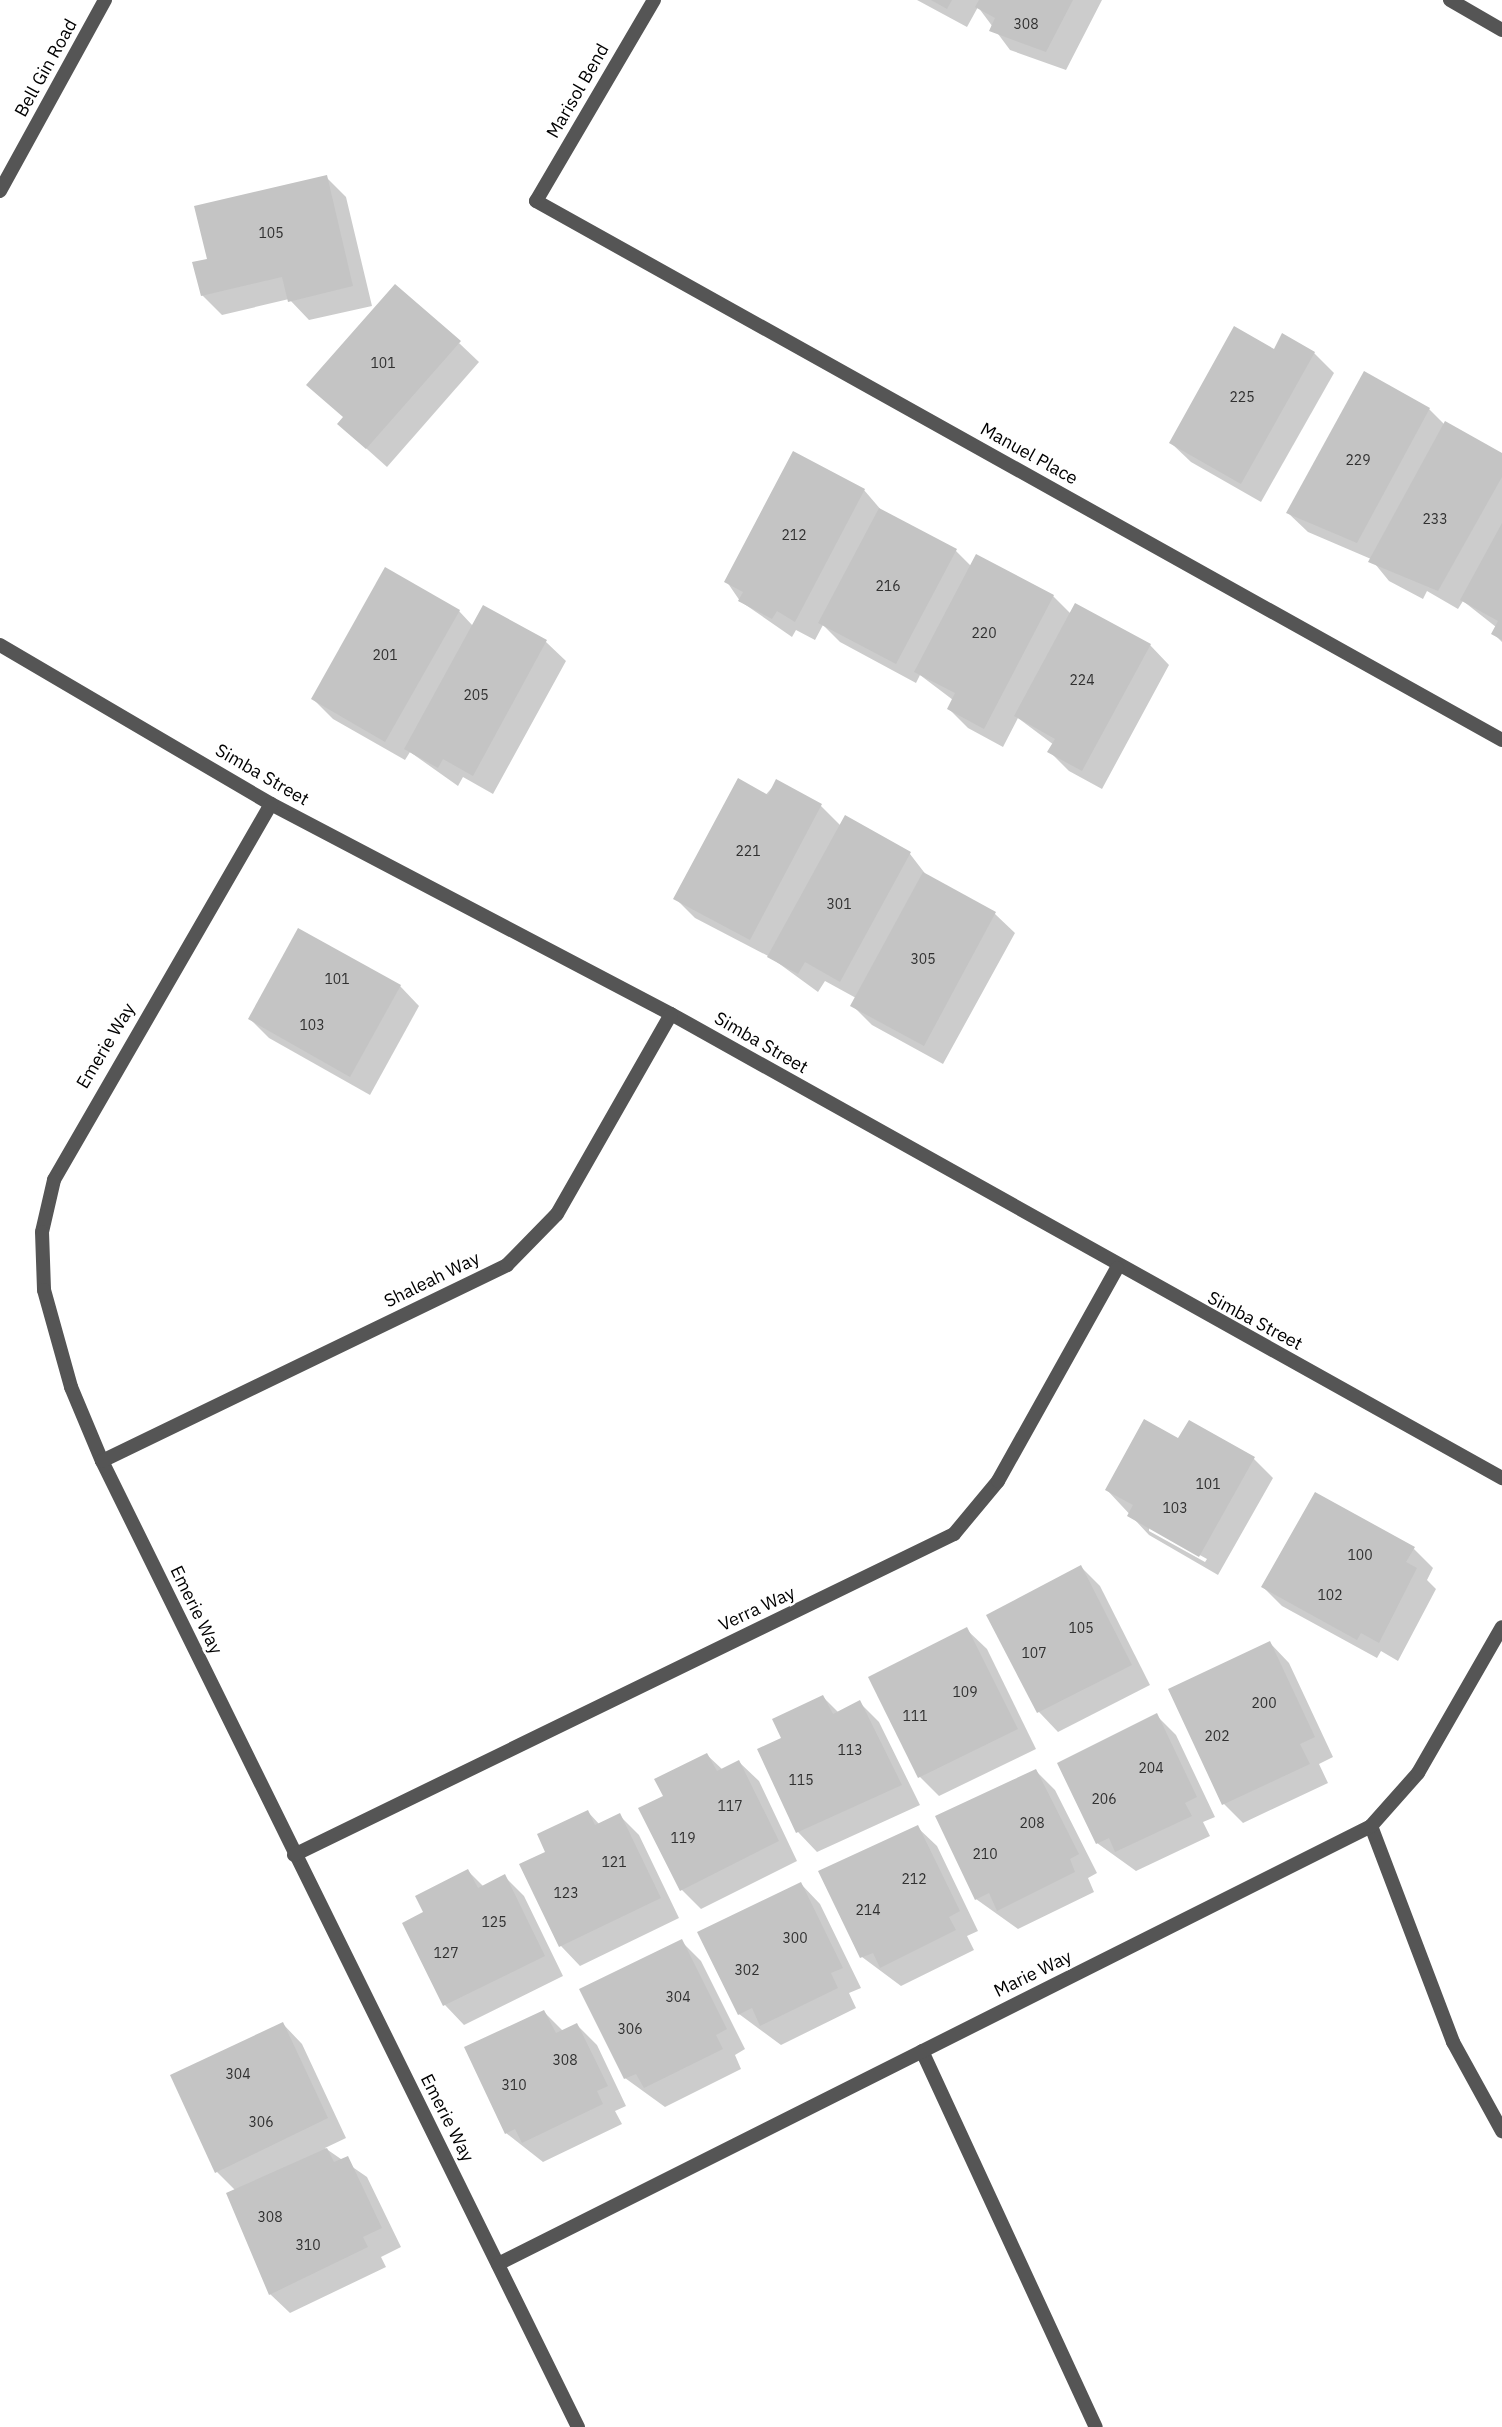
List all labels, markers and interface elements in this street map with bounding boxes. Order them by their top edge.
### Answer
street label: Bell Gin Road [10,15,82,121]
house number: 308 [1013,16,1039,32]
street label: Marisol Bend [542,40,614,142]
house number: 105 [258,225,284,241]
house number: 101 [370,355,396,371]
house number: 225 [1229,389,1255,405]
street label: Manuel Place [977,418,1081,490]
house number: 229 [1345,452,1371,468]
house number: 233 [1422,511,1448,527]
house number: 212 [781,527,807,543]
house number: 216 [875,578,901,594]
house number: 220 [971,625,997,641]
house number: 201 [372,647,398,663]
house number: 224 [1069,672,1095,688]
house number: 205 [463,687,489,703]
street label: Simba Street [211,740,313,810]
house number: 221 [735,843,761,859]
house number: 301 [826,896,852,912]
house number: 305 [910,951,936,967]
house number: 101 [324,971,350,987]
street label: Emerie Way [72,999,140,1093]
street label: Simba Street [710,1008,812,1078]
house number: 103 [299,1017,325,1033]
street label: Shaleah Way [381,1248,483,1312]
street label: Simba Street [1204,1287,1306,1355]
house number: 101 [1195,1476,1221,1492]
house number: 103 [1162,1500,1188,1516]
house number: 100 [1347,1547,1373,1563]
street label: Emerie Way [165,1562,227,1658]
street label: Verra Way [715,1582,799,1636]
house number: 102 [1317,1587,1343,1603]
house number: 105 [1068,1620,1094,1636]
house number: 107 [1021,1645,1047,1661]
house number: 109 [952,1684,978,1700]
house number: 200 [1251,1695,1277,1711]
house number: 111 [902,1708,928,1724]
house number: 202 [1204,1728,1230,1744]
house number: 113 [837,1742,863,1758]
house number: 204 [1138,1760,1164,1776]
house number: 115 [788,1772,814,1788]
house number: 206 [1091,1791,1117,1807]
house number: 117 [717,1798,743,1814]
house number: 208 [1019,1815,1045,1831]
house number: 119 [670,1830,696,1846]
house number: 210 [972,1846,998,1862]
house number: 121 [601,1854,627,1870]
house number: 212 [901,1871,927,1887]
house number: 123 [553,1885,579,1901]
house number: 214 [855,1902,881,1918]
house number: 125 [481,1914,507,1930]
house number: 300 [782,1930,808,1946]
house number: 127 [433,1945,459,1961]
street label: Marie Way [991,1946,1075,2002]
house number: 302 [734,1962,760,1978]
house number: 304 [665,1989,691,2005]
house number: 306 [617,2021,643,2037]
house number: 308 [552,2052,578,2068]
house number: 304 [225,2066,251,2082]
street label: Emerie Way [416,2070,478,2166]
house number: 310 [501,2077,527,2093]
house number: 306 [248,2114,274,2130]
house number: 308 [257,2209,283,2225]
house number: 310 [295,2237,321,2253]

